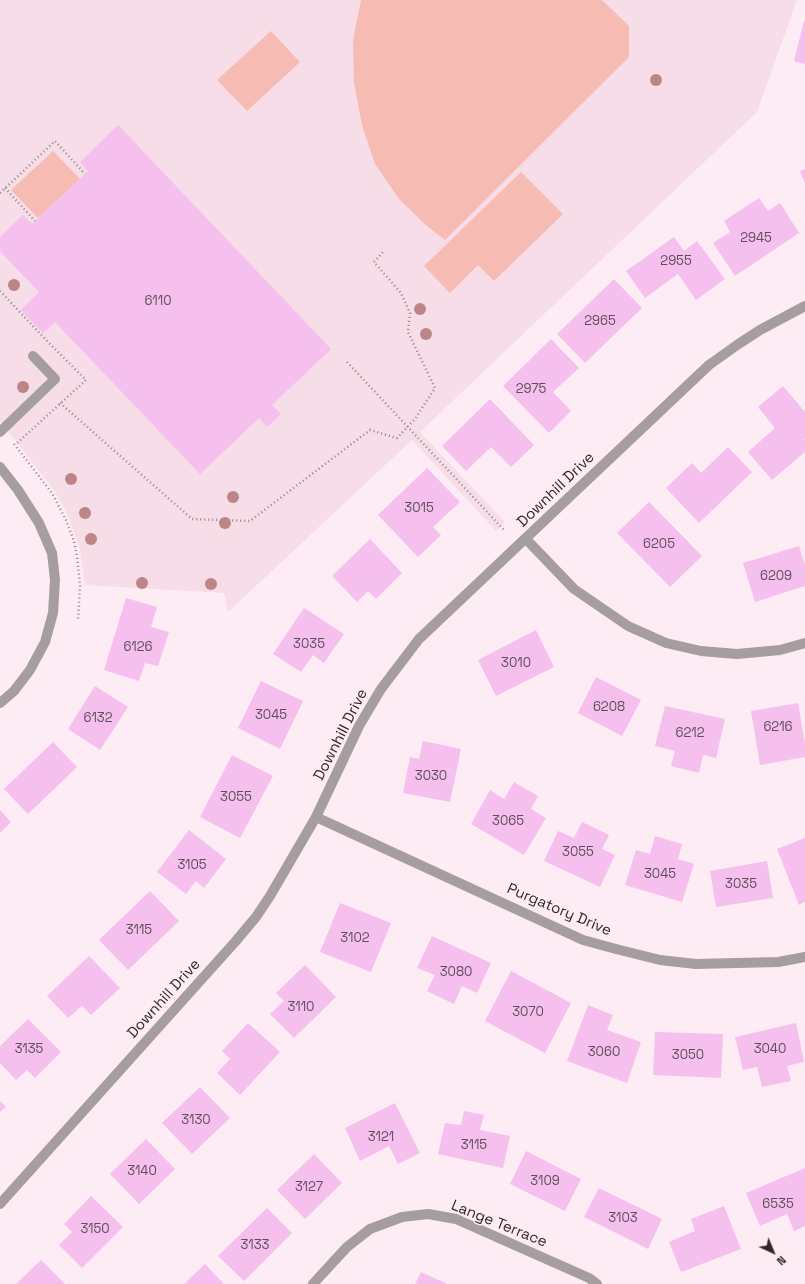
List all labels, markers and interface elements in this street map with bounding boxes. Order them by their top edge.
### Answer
house number: 2945 [740,230,772,246]
house number: 2955 [660,253,692,269]
house number: 6110 [144,293,172,309]
house number: 2965 [584,313,616,329]
house number: 2975 [516,381,546,397]
street label: Downhill Drive [514,449,598,531]
house number: 3015 [404,500,434,516]
house number: 6205 [643,536,675,552]
house number: 6209 [760,568,792,584]
house number: 3035 [293,636,325,652]
house number: 6126 [123,639,153,655]
house number: 3010 [501,655,531,671]
street label: Downhill Drive [310,686,372,784]
house number: 6208 [593,699,625,715]
house number: 3045 [255,707,287,723]
house number: 6132 [83,710,113,726]
house number: 6216 [763,719,793,735]
house number: 6212 [675,725,705,741]
house number: 3030 [415,768,447,784]
house number: 3055 [220,789,252,805]
house number: 3065 [492,813,524,829]
house number: 3055 [562,844,594,860]
house number: 3105 [177,857,207,873]
house number: 3045 [644,866,676,882]
house number: 3035 [725,876,757,892]
street label: Purgatory Drive [504,880,614,940]
house number: 3115 [126,922,152,938]
house number: 3102 [340,930,370,946]
street label: Downhill Drive [124,956,204,1042]
house number: 3080 [440,964,472,980]
house number: 3110 [288,999,314,1015]
house number: 3070 [512,1004,544,1020]
house number: 3135 [15,1041,43,1057]
house number: 3040 [754,1041,786,1057]
house number: 3060 [588,1044,620,1060]
house number: 3050 [672,1047,704,1063]
house number: 3130 [181,1112,211,1128]
house number: 3121 [368,1129,394,1145]
house number: 3115 [461,1137,487,1153]
house number: 3140 [127,1163,157,1179]
house number: 3109 [530,1173,560,1189]
house number: 3127 [295,1179,323,1195]
house number: 6535 [762,1196,794,1212]
street label: Lange Terrace [448,1197,550,1251]
house number: 3103 [608,1210,638,1226]
house number: 3150 [80,1221,110,1237]
north arrow [753,1232,793,1272]
house number: 3133 [241,1237,269,1253]
text: N [774,1253,789,1268]

